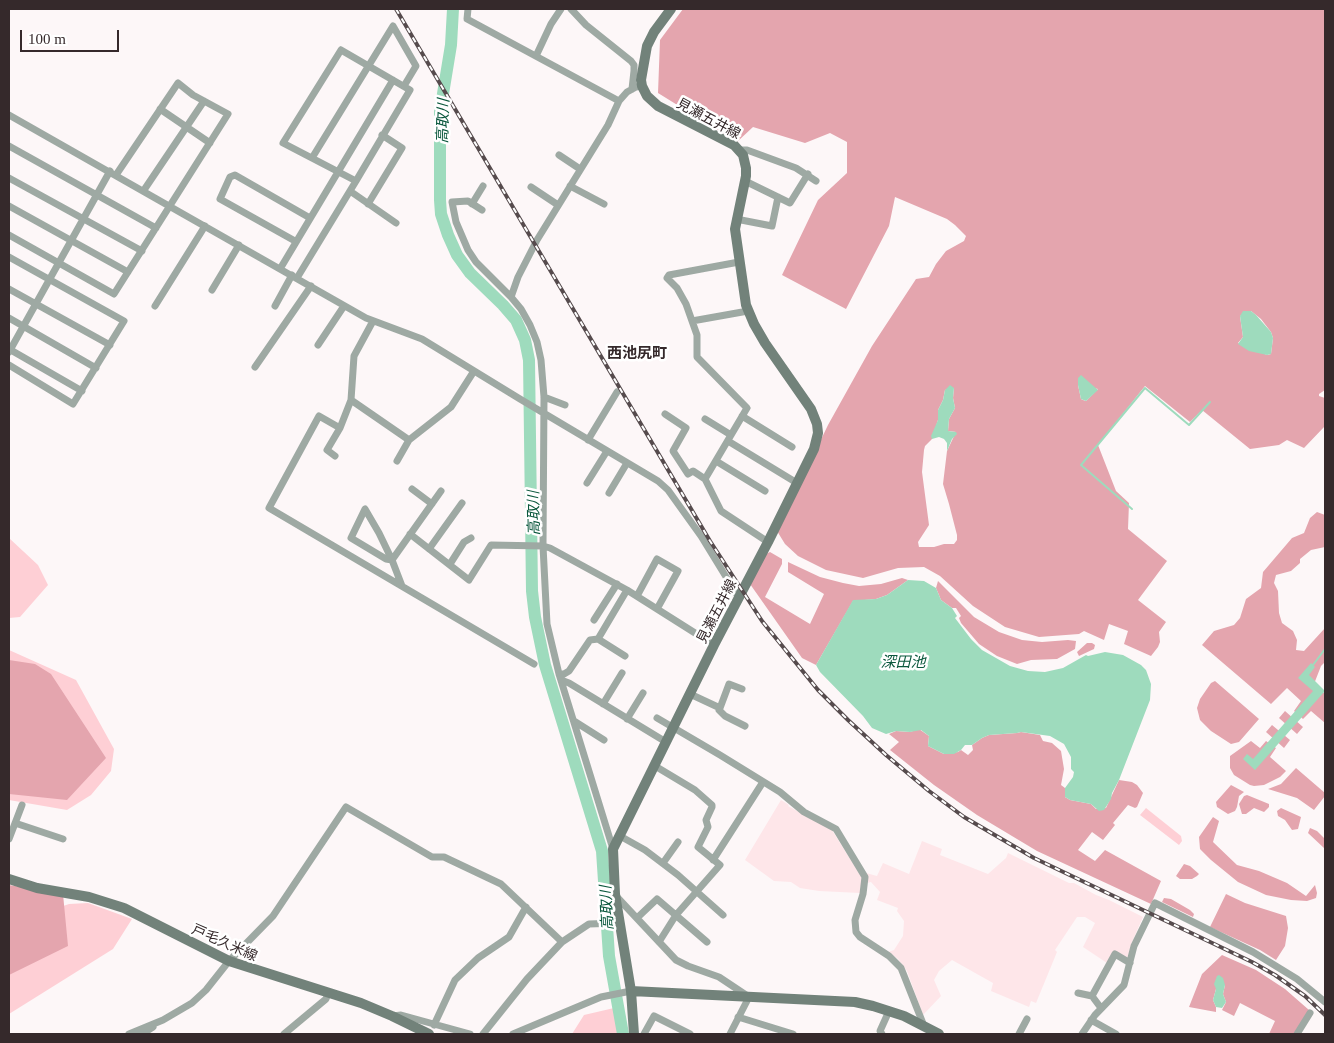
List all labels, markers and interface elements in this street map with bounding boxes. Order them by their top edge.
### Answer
scale bar [22,20,121,52]
text: 100 m [28,31,66,47]
street label: 見瀬五井線 [674,94,744,142]
water label: 高取川 [432,98,452,144]
district label: 西池尻町 [607,343,667,361]
water label: 高取川 [524,490,542,536]
street label: 見瀬五井線 [693,576,739,646]
water label: 深田池 [881,652,925,670]
water label: 高取川 [596,885,616,931]
street label: 戸毛久米線 [190,920,260,964]

